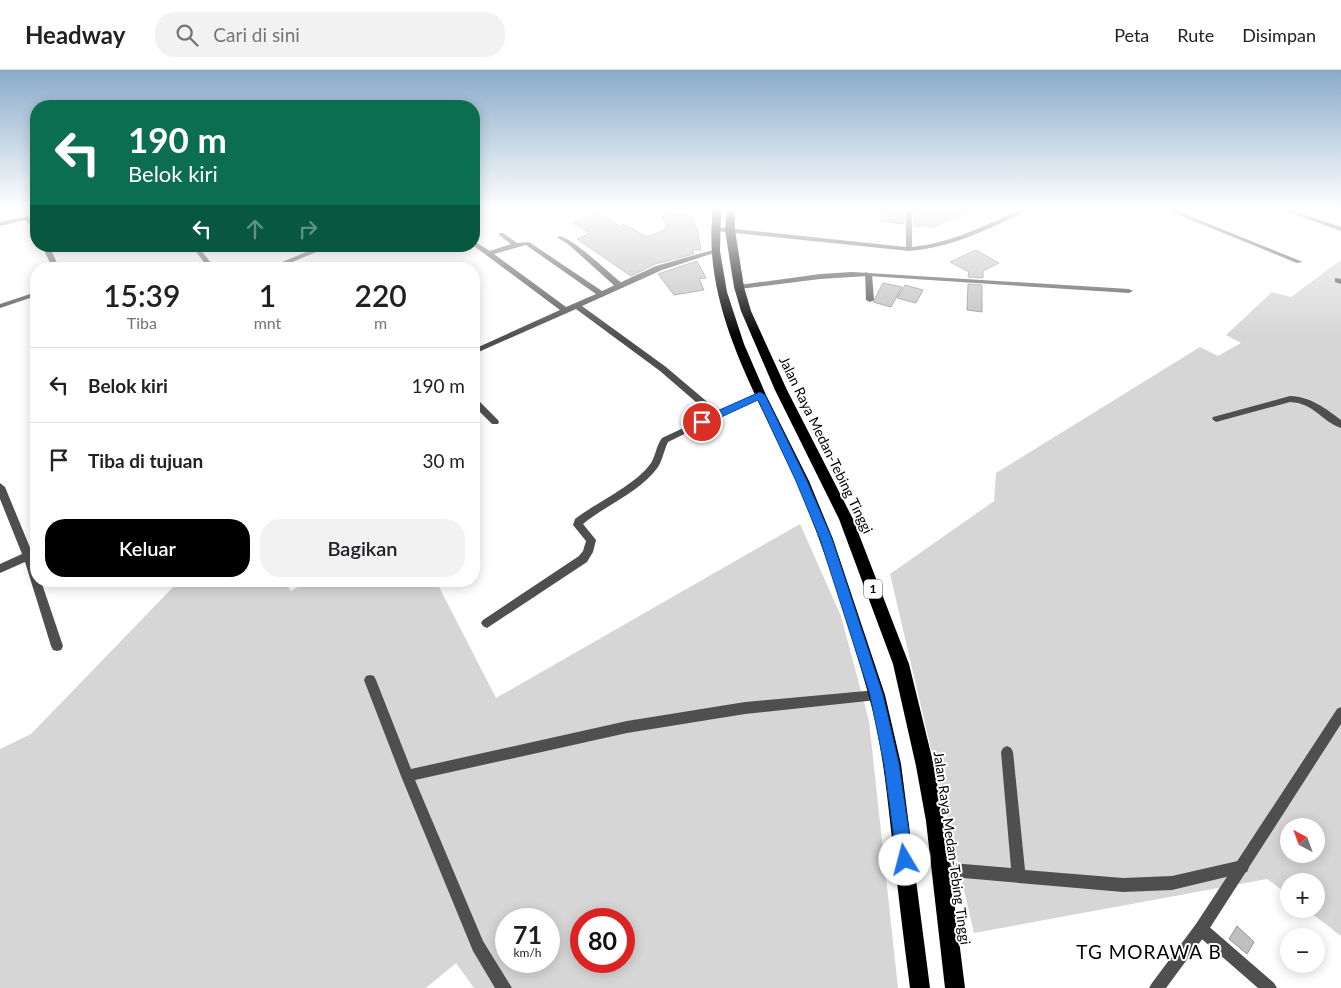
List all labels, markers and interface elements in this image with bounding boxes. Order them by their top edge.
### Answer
search box [155,12,505,57]
text: Headway [25,20,125,49]
icon: search [173,21,201,49]
text: Cari di sini [213,23,300,46]
text: Peta [1114,24,1149,46]
text: Rute [1177,24,1214,46]
text: Disimpan [1242,24,1316,46]
text: 190 m [128,118,227,160]
icon: left [45,120,110,185]
text: Belok kiri [128,160,218,187]
icon: left [188,215,216,243]
icon: ahead [241,215,269,243]
icon: right [294,215,322,243]
text: 15:39 [103,277,180,313]
text: 1 [259,277,276,313]
text: 220 [355,277,407,313]
text: Tiba [127,313,157,332]
text: mnt [254,313,281,332]
text: m [374,313,387,332]
street label: Jalan Raya Medan-Tebing Tinggi [776,353,877,536]
icon: left [45,371,73,399]
text: Belok kiri [88,374,168,397]
text: 190 m [411,374,465,397]
pin [681,401,723,443]
icon: arrive [688,408,716,436]
icon: arrive [45,446,73,474]
text: Tiba di tujuan [88,449,203,472]
text: 30 m [422,449,465,472]
button: Keluar [45,519,250,577]
button: Bagikan [260,519,465,577]
road number: 1 [864,579,882,598]
street label: Jalan Raya Medan-Tebing Tinggi [930,750,974,946]
north arrow [1280,818,1325,862]
map controls [1280,818,1325,973]
position arrow [878,833,930,885]
button: + [1280,873,1325,918]
speed limit sign: 80 [570,908,635,973]
text: 71 [513,919,542,949]
button: − [1280,928,1325,973]
district label: TG MORAWA B [1076,940,1222,963]
text: km/h [513,945,542,960]

